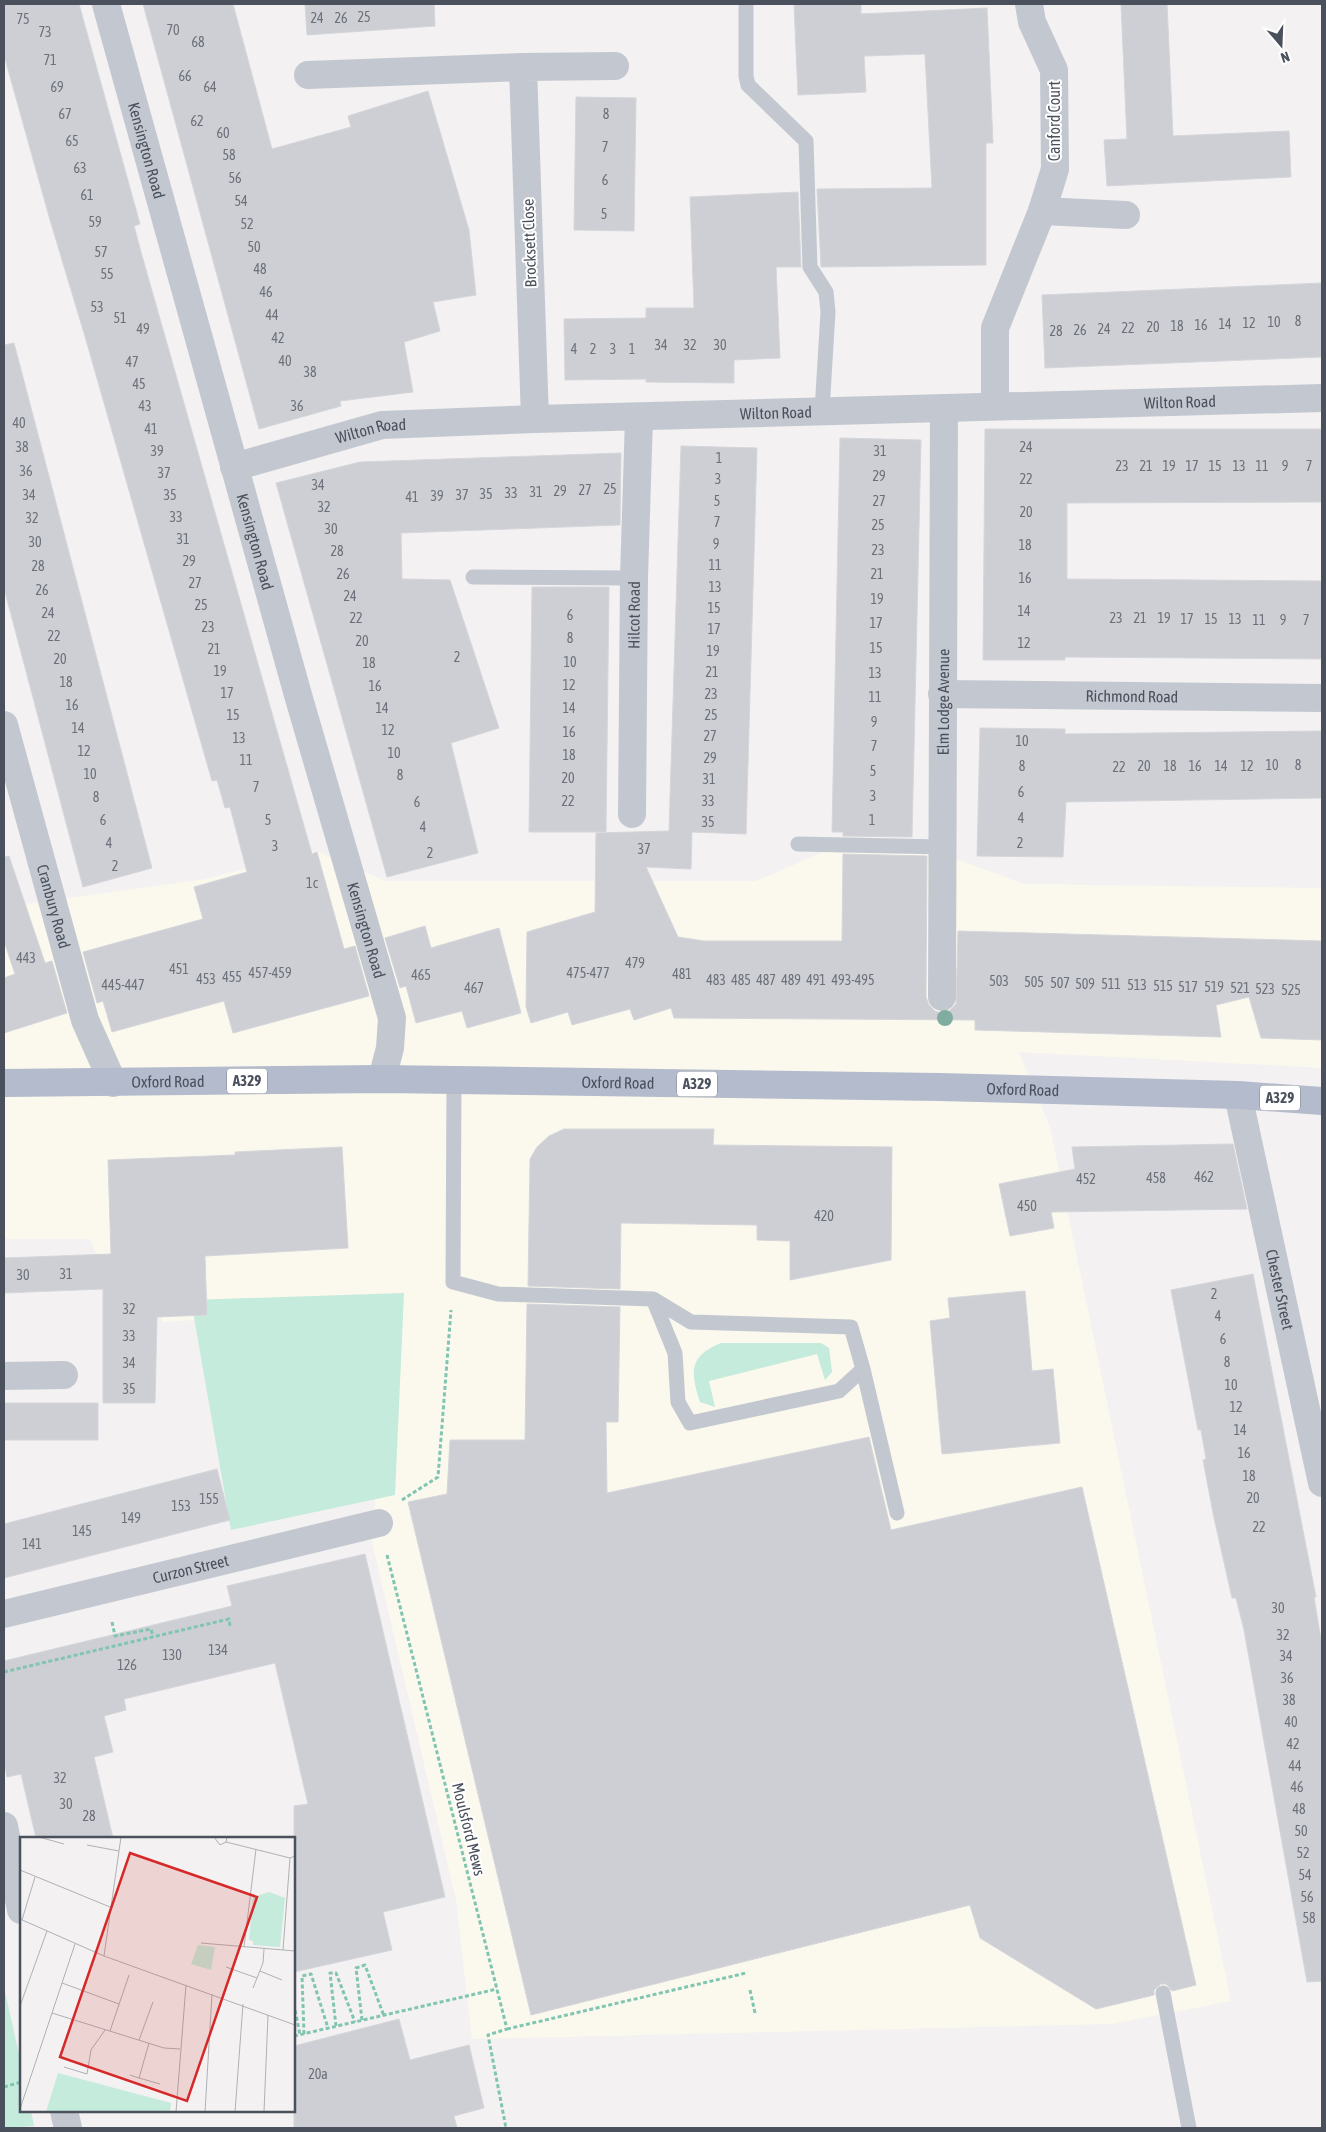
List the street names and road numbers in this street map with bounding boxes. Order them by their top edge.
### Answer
street label: Canford Court [1045,80,1063,161]
street label: Kensington Road [125,100,169,201]
street label: Brocksett Close [518,198,540,288]
street label: Wilton Road [1144,392,1216,412]
street label: Wilton Road [740,403,812,423]
street label: Wilton Road [333,415,407,447]
street label: Kensington Road [233,491,277,592]
street label: Hilcot Road [624,581,643,649]
street label: Elm Lodge Avenue [934,649,953,755]
street label: Richmond Road [1086,687,1178,705]
street label: Cranbury Road [34,862,74,950]
street label: Kensington Road [344,880,389,980]
road number: A329 [227,1068,267,1094]
street label: Oxford Road [131,1072,205,1091]
road number: A329 [677,1072,717,1096]
street label: Oxford Road [581,1073,655,1092]
street label: Oxford Road [986,1079,1060,1099]
road number: A329 [1260,1086,1300,1110]
street label: Chester Street [1263,1248,1298,1332]
street label: Curzon Street [151,1551,231,1587]
street label: Moulsford Mews [449,1781,489,1878]

